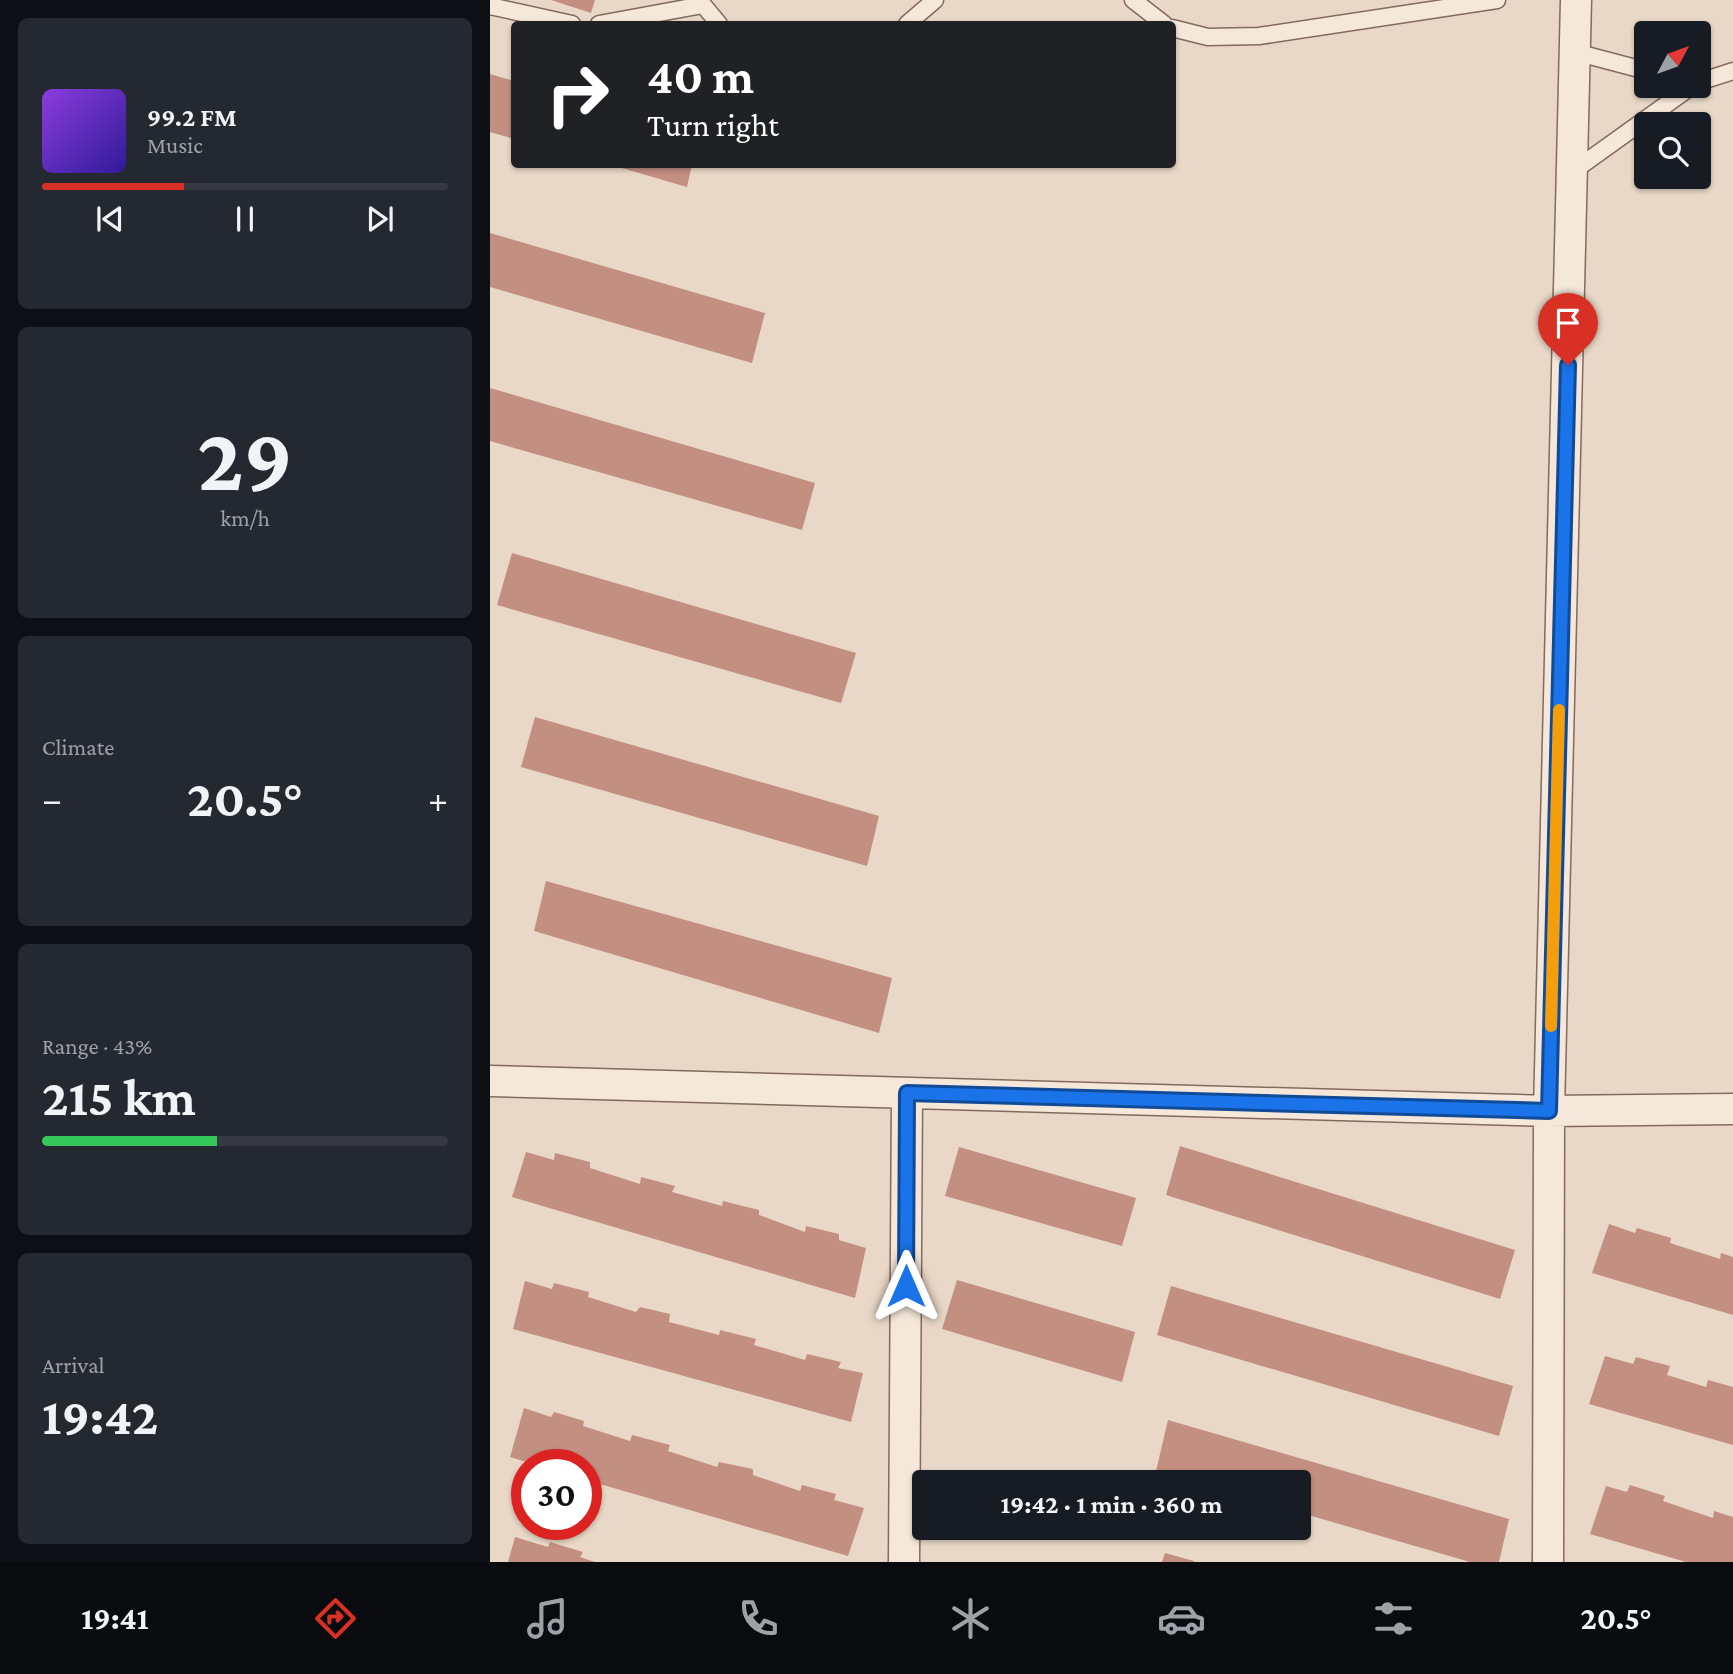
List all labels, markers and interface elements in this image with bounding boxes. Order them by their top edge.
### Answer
north arrow [1634,21,1712,98]
map controls [1634,21,1711,189]
icon: right [532,49,623,140]
text: 40 m [647,49,754,104]
text: 99.2 FM [147,103,237,132]
text: Turn right [647,107,779,143]
button: search [1634,112,1711,189]
text: Music [147,132,203,158]
icon: previous [91,200,129,238]
icon: pause [226,200,264,238]
icon: next [361,200,399,238]
pin [1538,293,1598,365]
icon: arrive [1549,304,1587,342]
text: 29 [197,408,293,510]
text: km/h [220,505,270,531]
text: Climate [42,734,114,760]
text: 20.5° [187,769,303,827]
text: − [42,778,62,820]
text: + [428,778,448,820]
text: Range · 43% [42,1033,152,1059]
text: 215 km [42,1068,196,1126]
position arrow [869,1249,943,1323]
text: Arrival [42,1352,105,1378]
text: 19:42 [42,1387,158,1445]
speed limit sign: 30 [511,1449,602,1540]
text: 19:42 · 1 min · 360 m [1000,1490,1223,1519]
icon: directions [311,1594,360,1643]
icon: music [523,1594,572,1643]
icon: phone [734,1594,783,1643]
icon: climate [946,1594,995,1643]
icon: car [1157,1594,1206,1643]
icon: filters [1369,1594,1418,1643]
text: 19:41 [81,1600,149,1636]
text: 20.5° [1580,1600,1652,1636]

